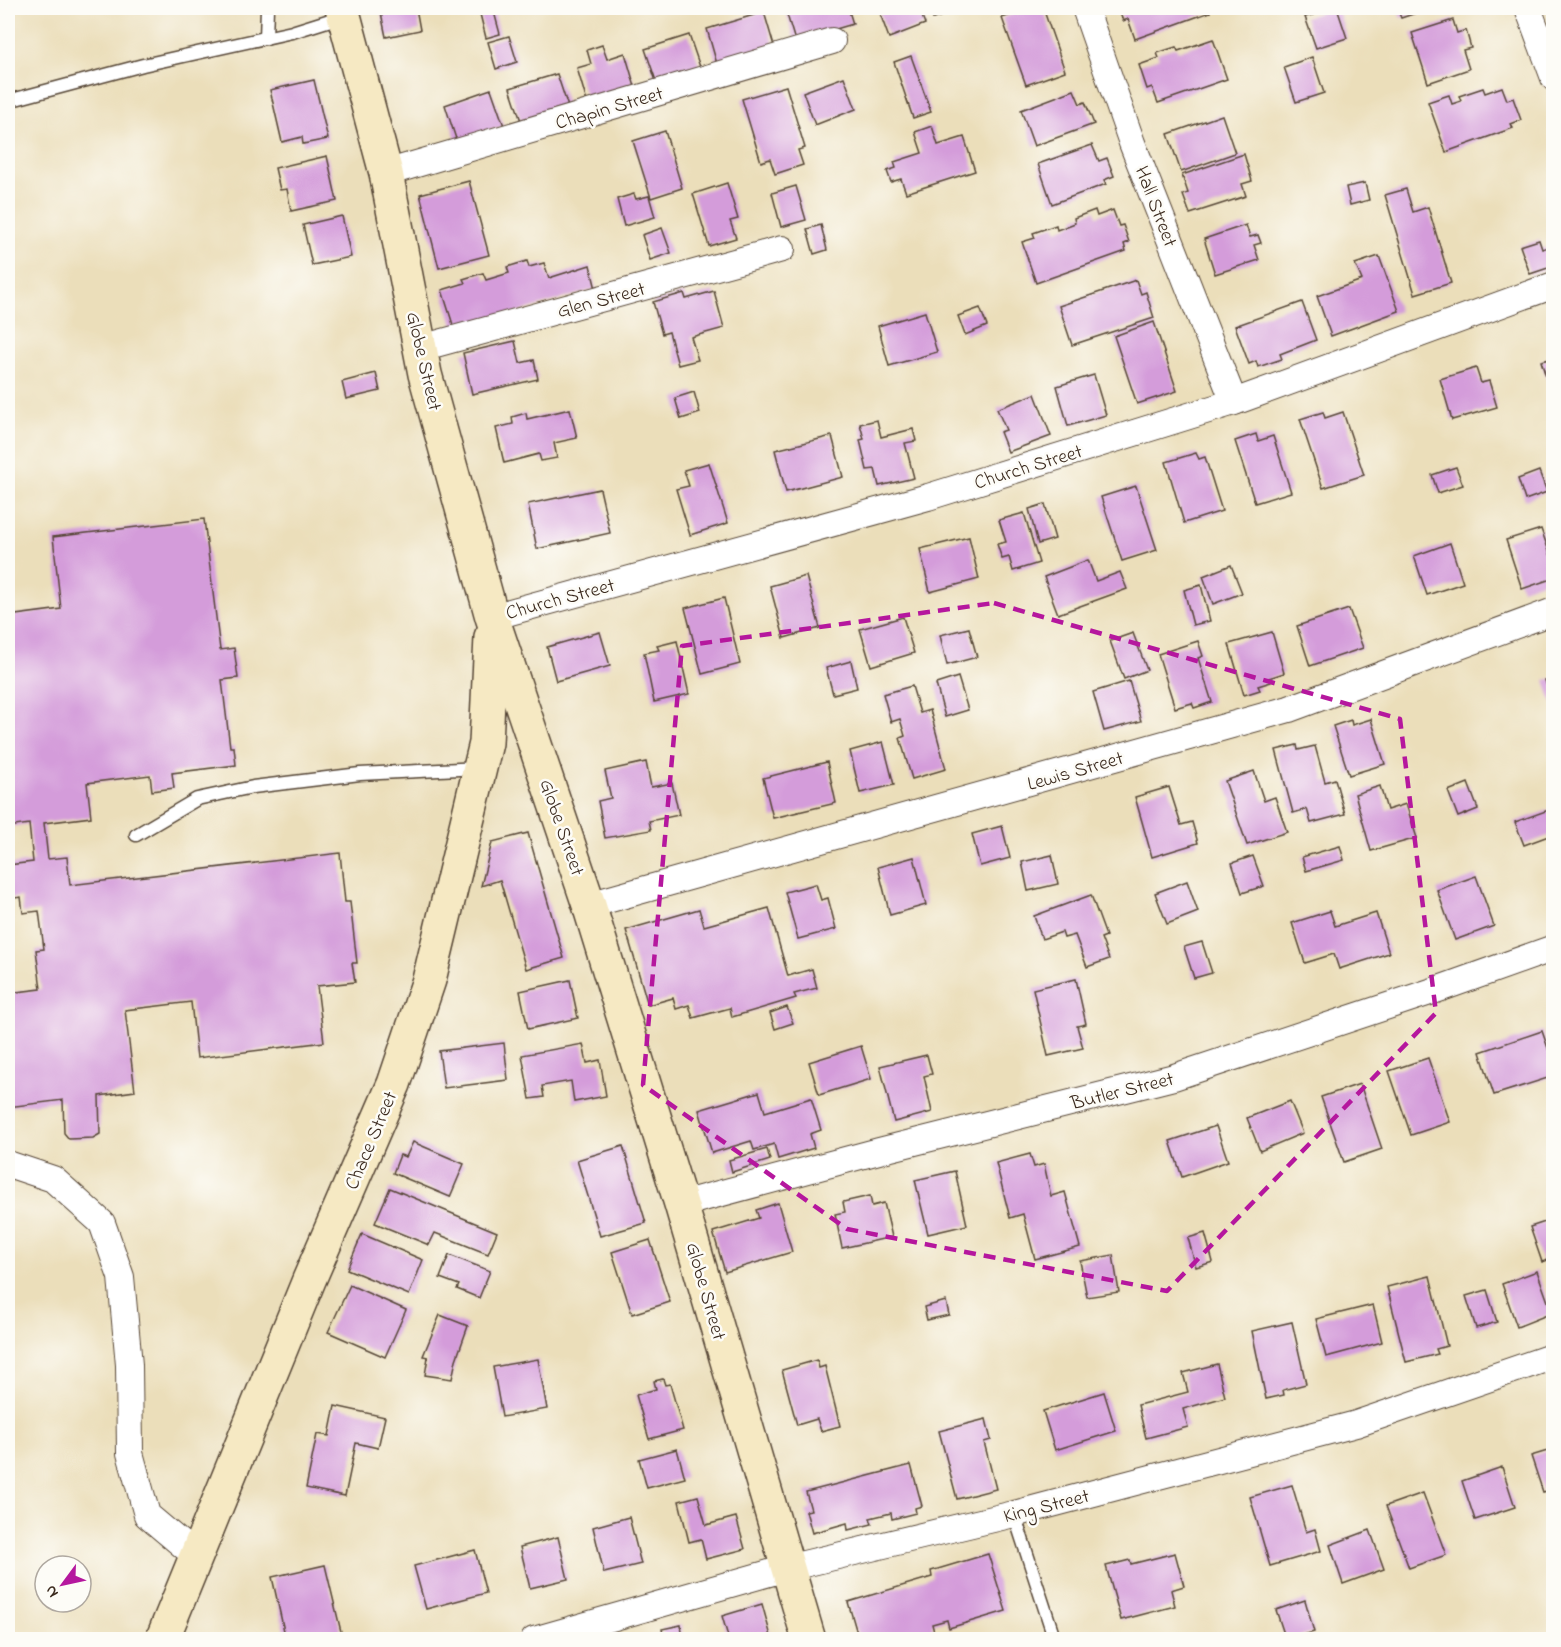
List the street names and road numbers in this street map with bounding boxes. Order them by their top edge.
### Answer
street label: Chapin Street [552,80,667,139]
street label: Hall Street [1126,162,1183,252]
street label: Glen Street [554,276,649,327]
street label: Globe Street [397,309,448,414]
street label: Church Street [971,438,1087,499]
street label: Church Street [503,572,619,629]
street label: Lewis Street [1024,745,1127,800]
street label: Globe Street [531,776,591,880]
street label: Butler Street [1067,1066,1178,1119]
street label: Chace Street [339,1087,406,1195]
street label: Globe Street [677,1239,732,1344]
street label: King Street [1001,1483,1093,1533]

